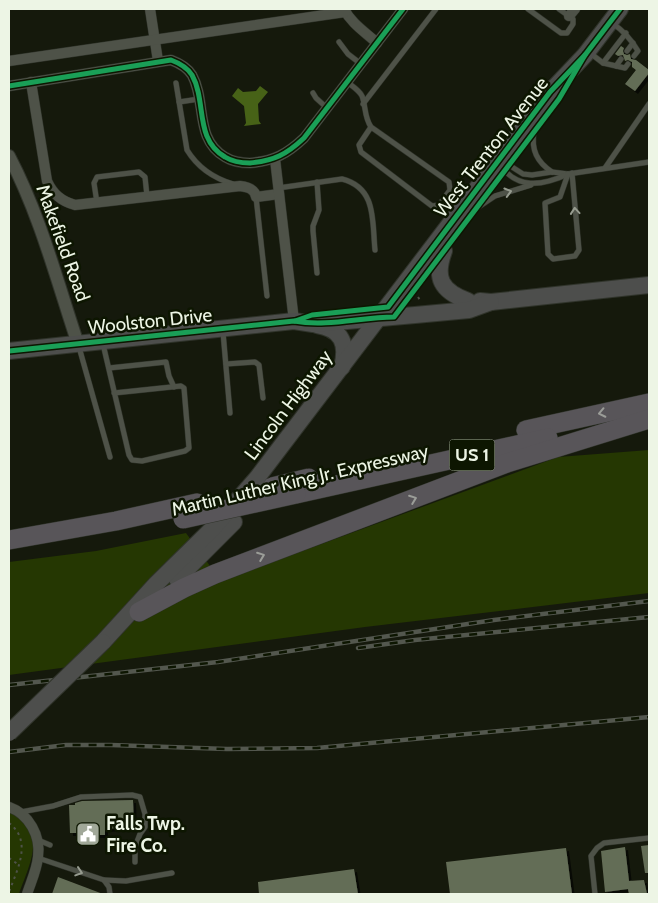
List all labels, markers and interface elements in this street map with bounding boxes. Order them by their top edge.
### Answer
street label: West Trenton Avenue [429,72,553,222]
street label: Makefield Road [31,181,95,305]
one-way arrow [504,187,512,197]
one-way arrow [570,207,581,215]
street label: Woolston Drive [87,303,214,339]
street label: Lincoln Highway [239,345,337,464]
one-way arrow [597,408,606,418]
street label: Martin Luther King Jr. Expressway [169,439,431,521]
road number: US 1 [450,440,494,470]
one-way arrow [408,495,417,505]
one-way arrow [256,552,265,562]
place label: Falls Twp. Fire Co. [106,812,185,857]
public building icon: Falls Twp. Fire Co. [75,821,101,847]
one-way arrow [74,866,82,876]

